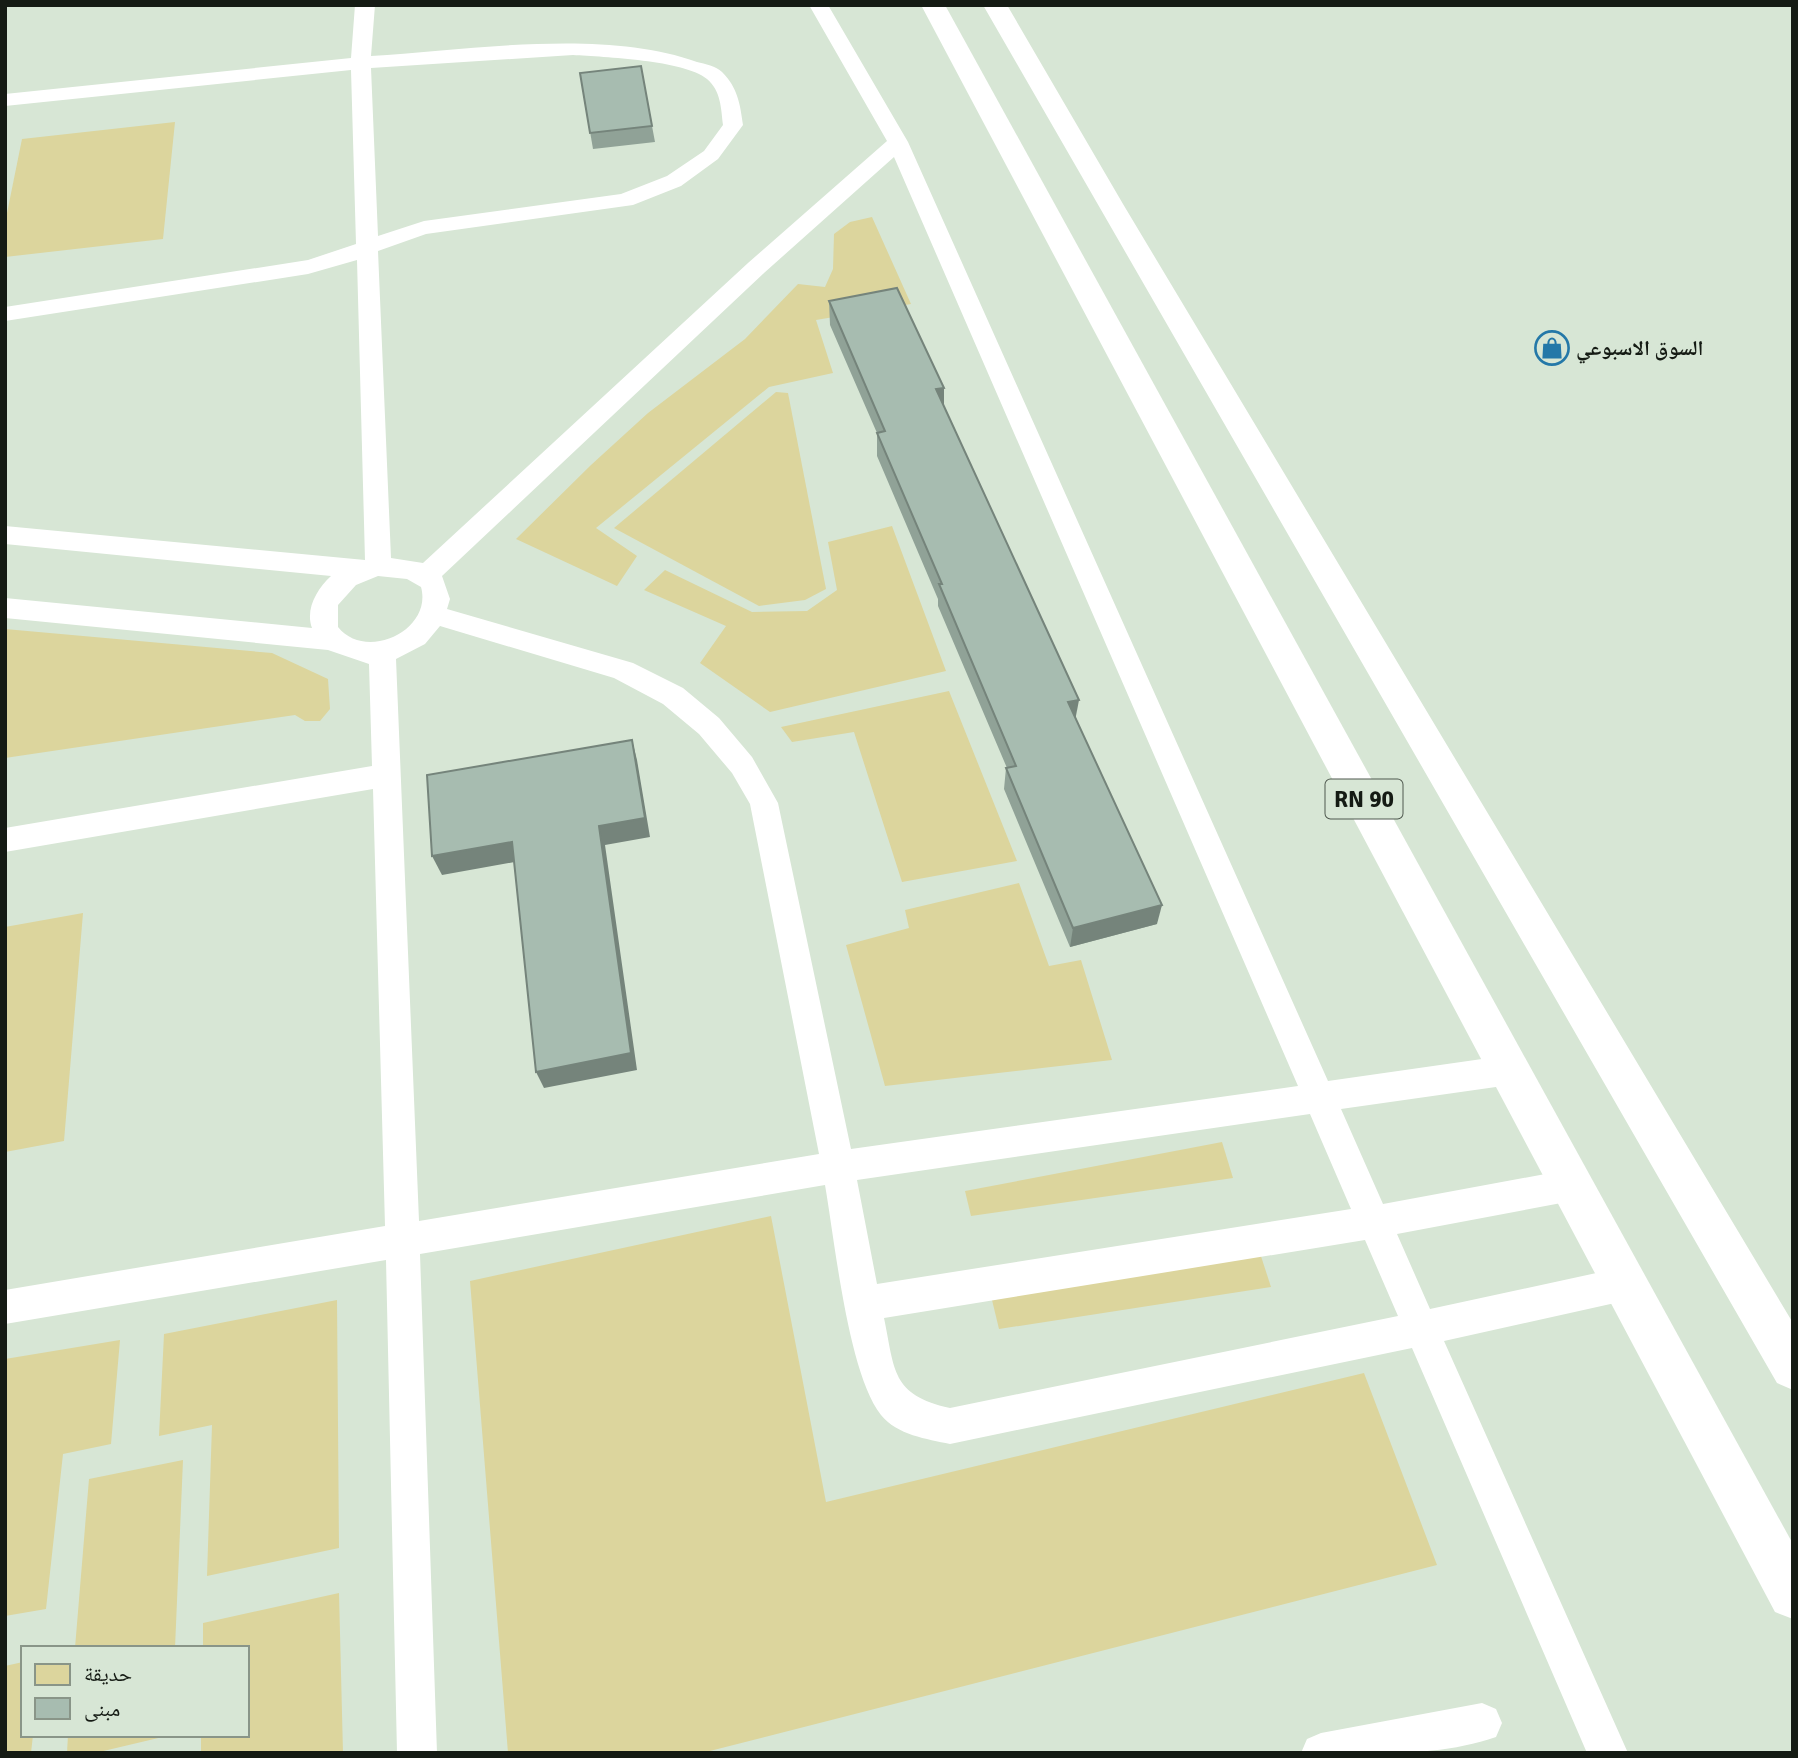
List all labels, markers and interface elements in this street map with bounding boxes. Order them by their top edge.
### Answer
shop icon: السوق الاسبوعي [1533,329,1571,367]
place label: السوق الاسبوعي [1576,335,1704,364]
road number: RN 90 [1326,779,1402,818]
legend [21,1646,248,1737]
text: حديقة [84,1661,132,1687]
text: مبنى [84,1696,120,1722]

